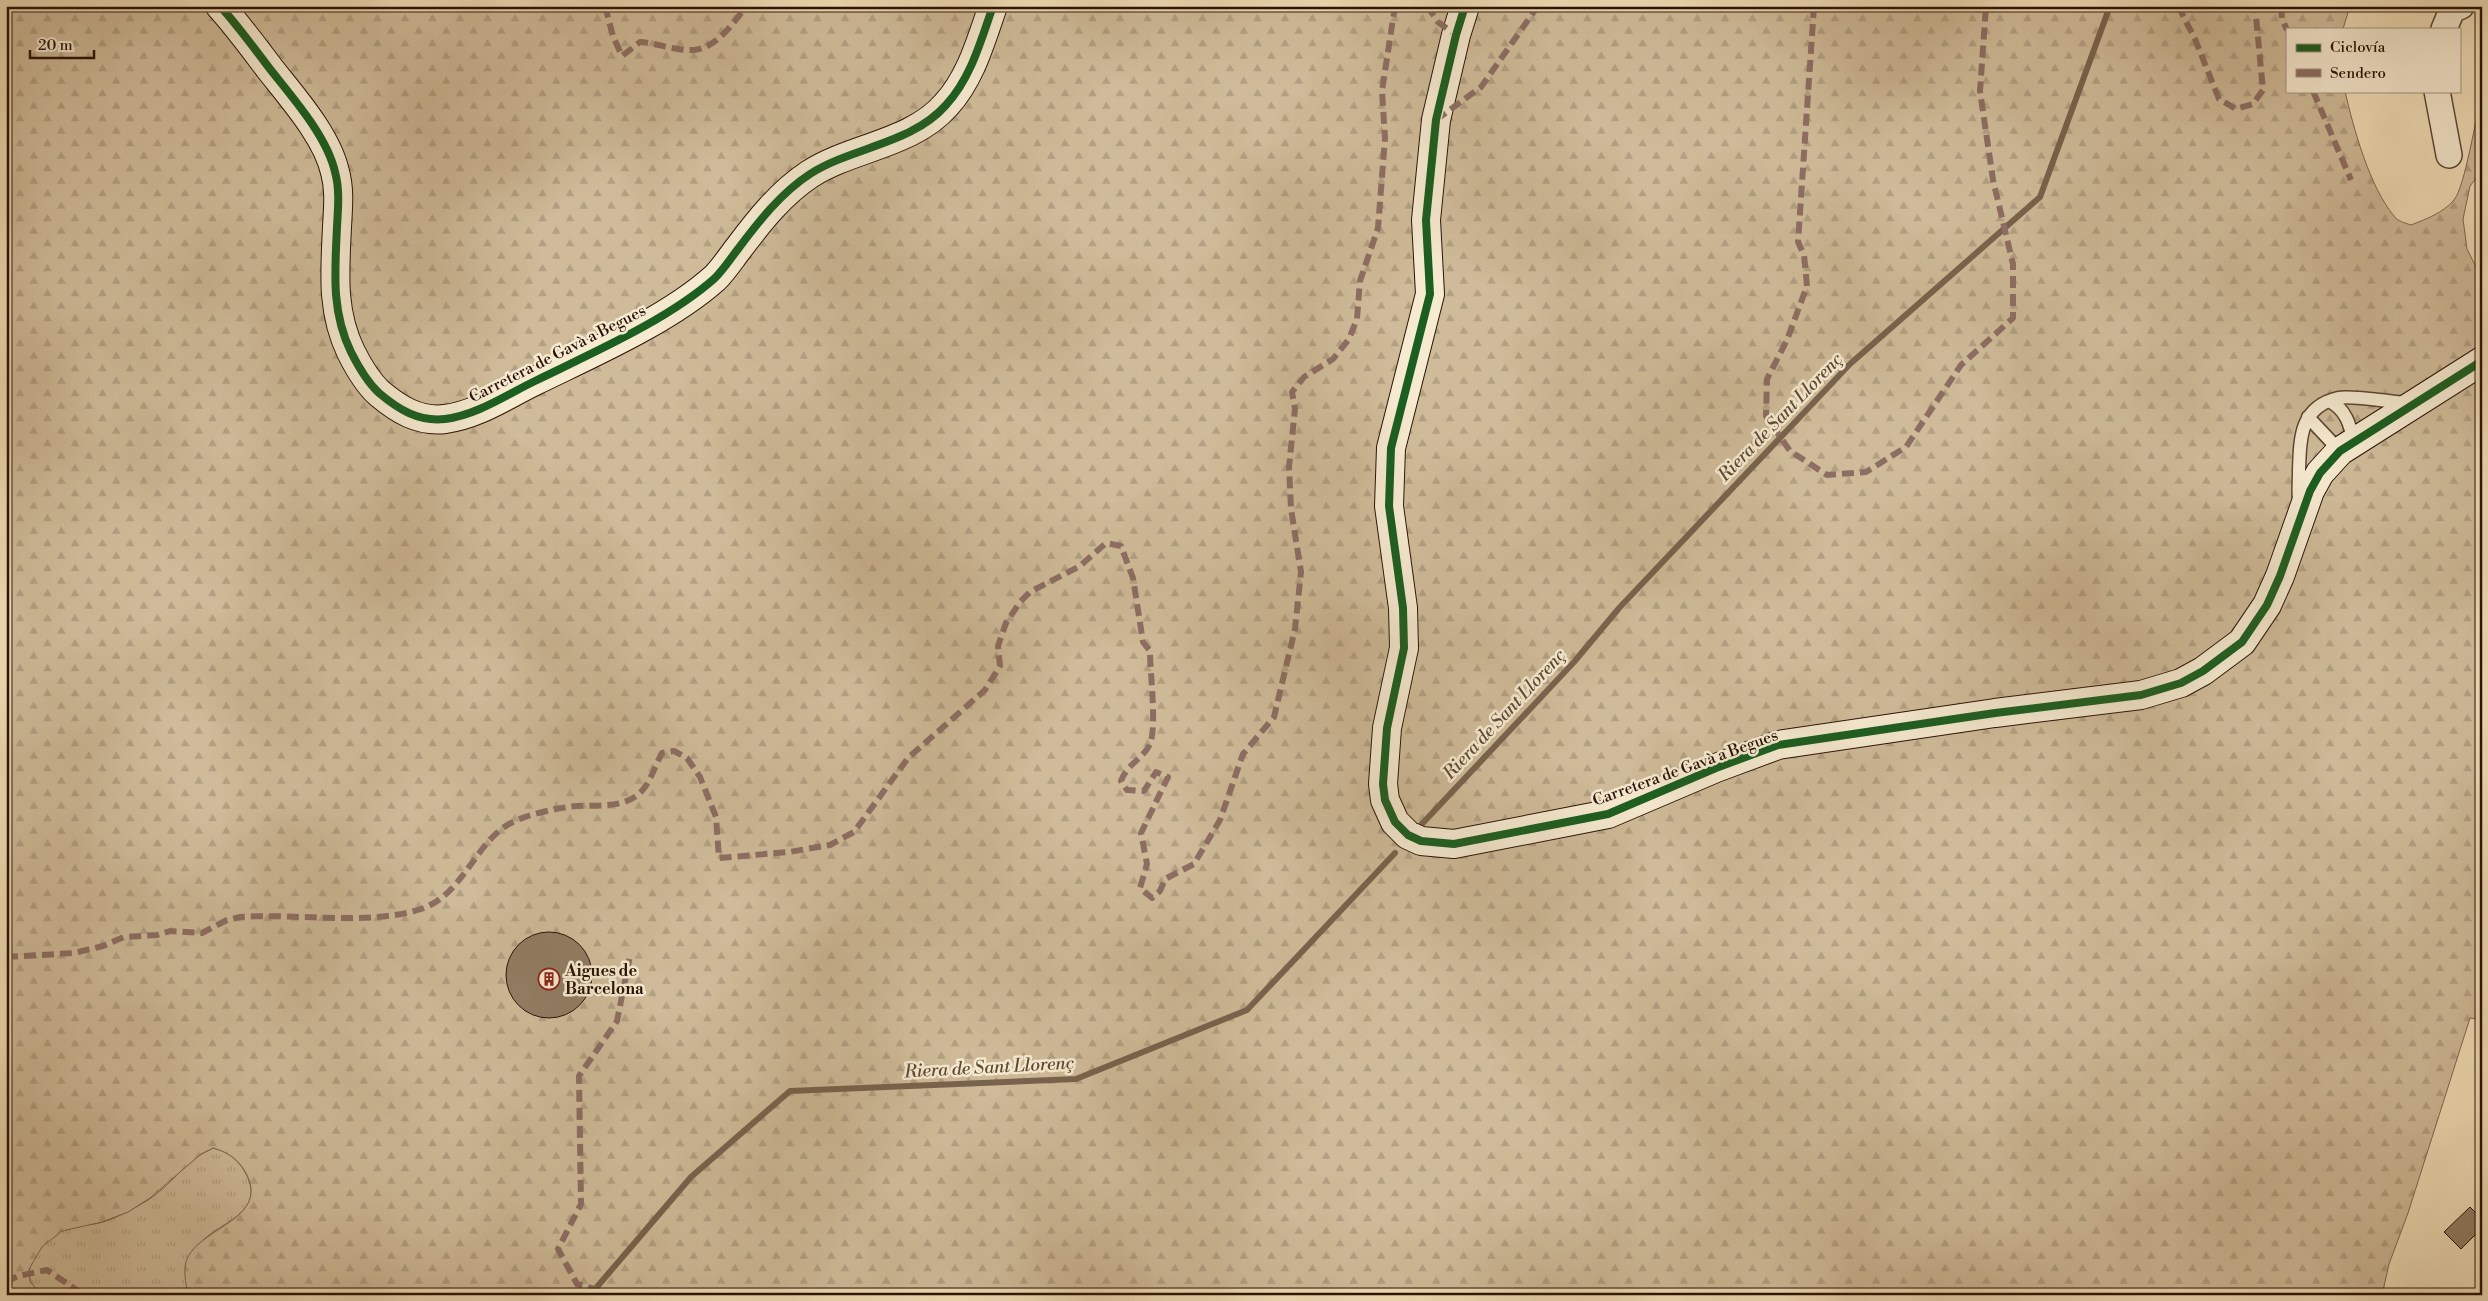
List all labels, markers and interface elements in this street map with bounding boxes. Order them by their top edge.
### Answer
scale bar [30,28,94,60]
legend [2286,28,2460,92]
text: 20 m [38,36,73,55]
text: Ciclovía [2330,38,2386,57]
text: Sendero [2330,64,2386,83]
street label: Carretera de Gavà a Begues [466,301,649,407]
water label: Riera de Sant Llorenç [1712,348,1848,487]
water label: Riera de Sant Llorenç [1437,644,1571,785]
street label: Carretera de Gavà a Begues [1590,725,1781,811]
place label: Aigues de Barcelona [564,961,644,999]
building icon: Aigues de Barcelona [537,967,561,991]
water label: Riera de Sant Llorenç [903,1052,1075,1083]

